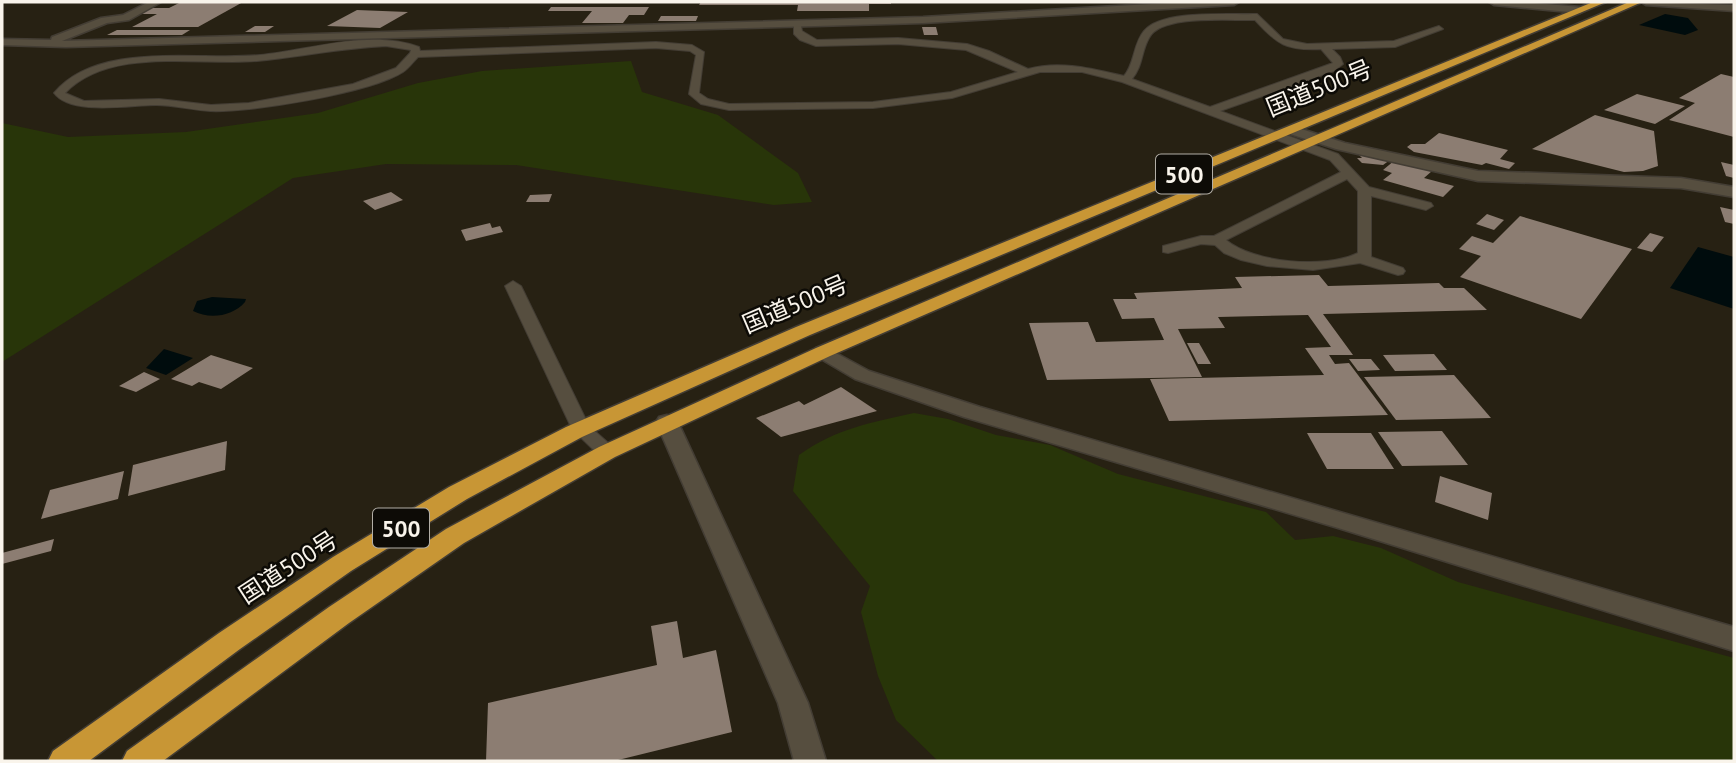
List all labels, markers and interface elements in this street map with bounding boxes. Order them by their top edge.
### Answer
street label: 国道500号 [1262,53,1376,123]
road number: 500 [1156,154,1212,194]
street label: 国道500号 [738,268,852,340]
road number: 500 [373,508,429,548]
street label: 国道500号 [233,524,343,610]

